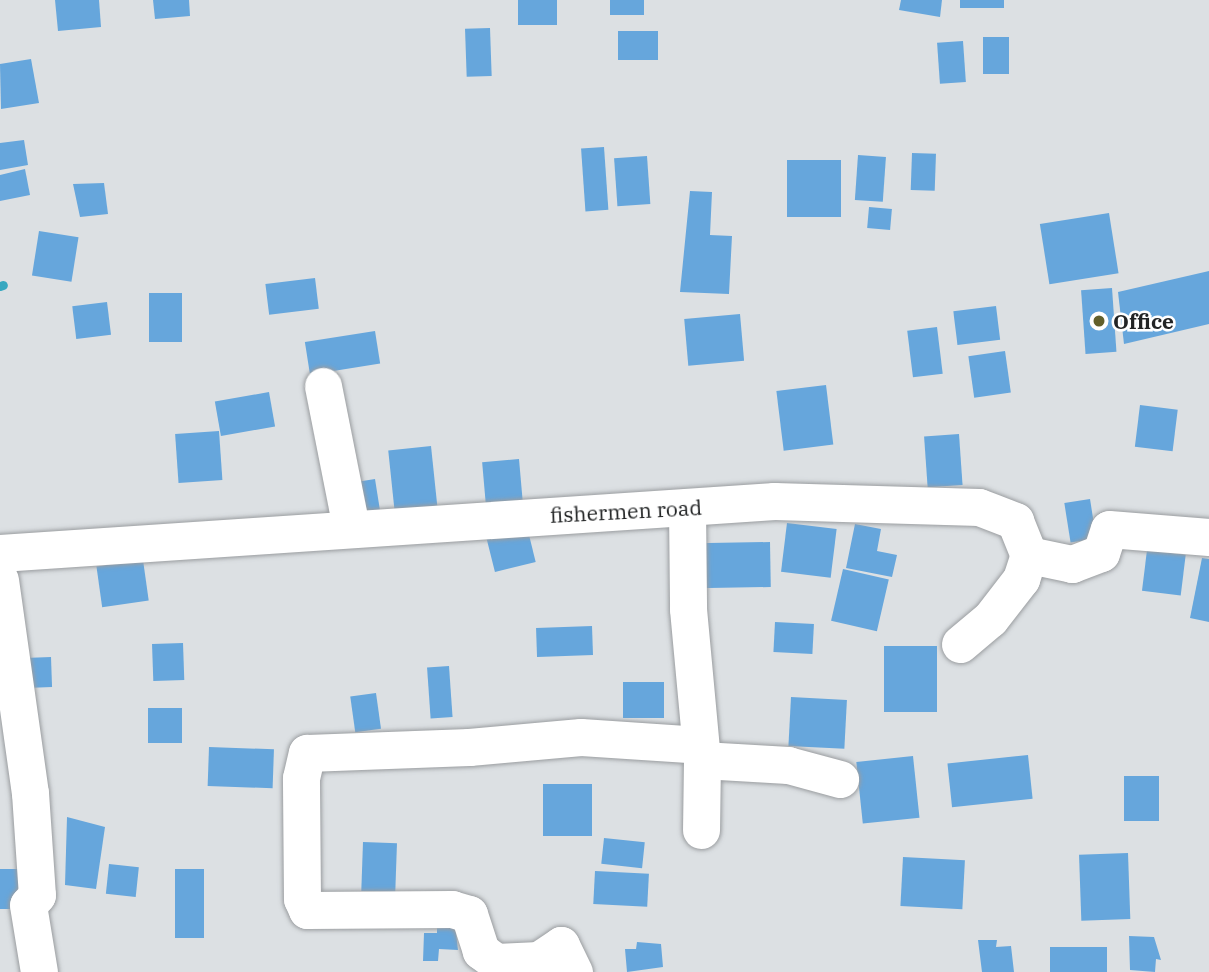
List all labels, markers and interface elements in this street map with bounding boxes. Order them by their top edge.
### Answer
place label: Office [1113,308,1174,334]
marker: Office [1091,313,1107,329]
street label: fishermen road [549,494,703,528]

